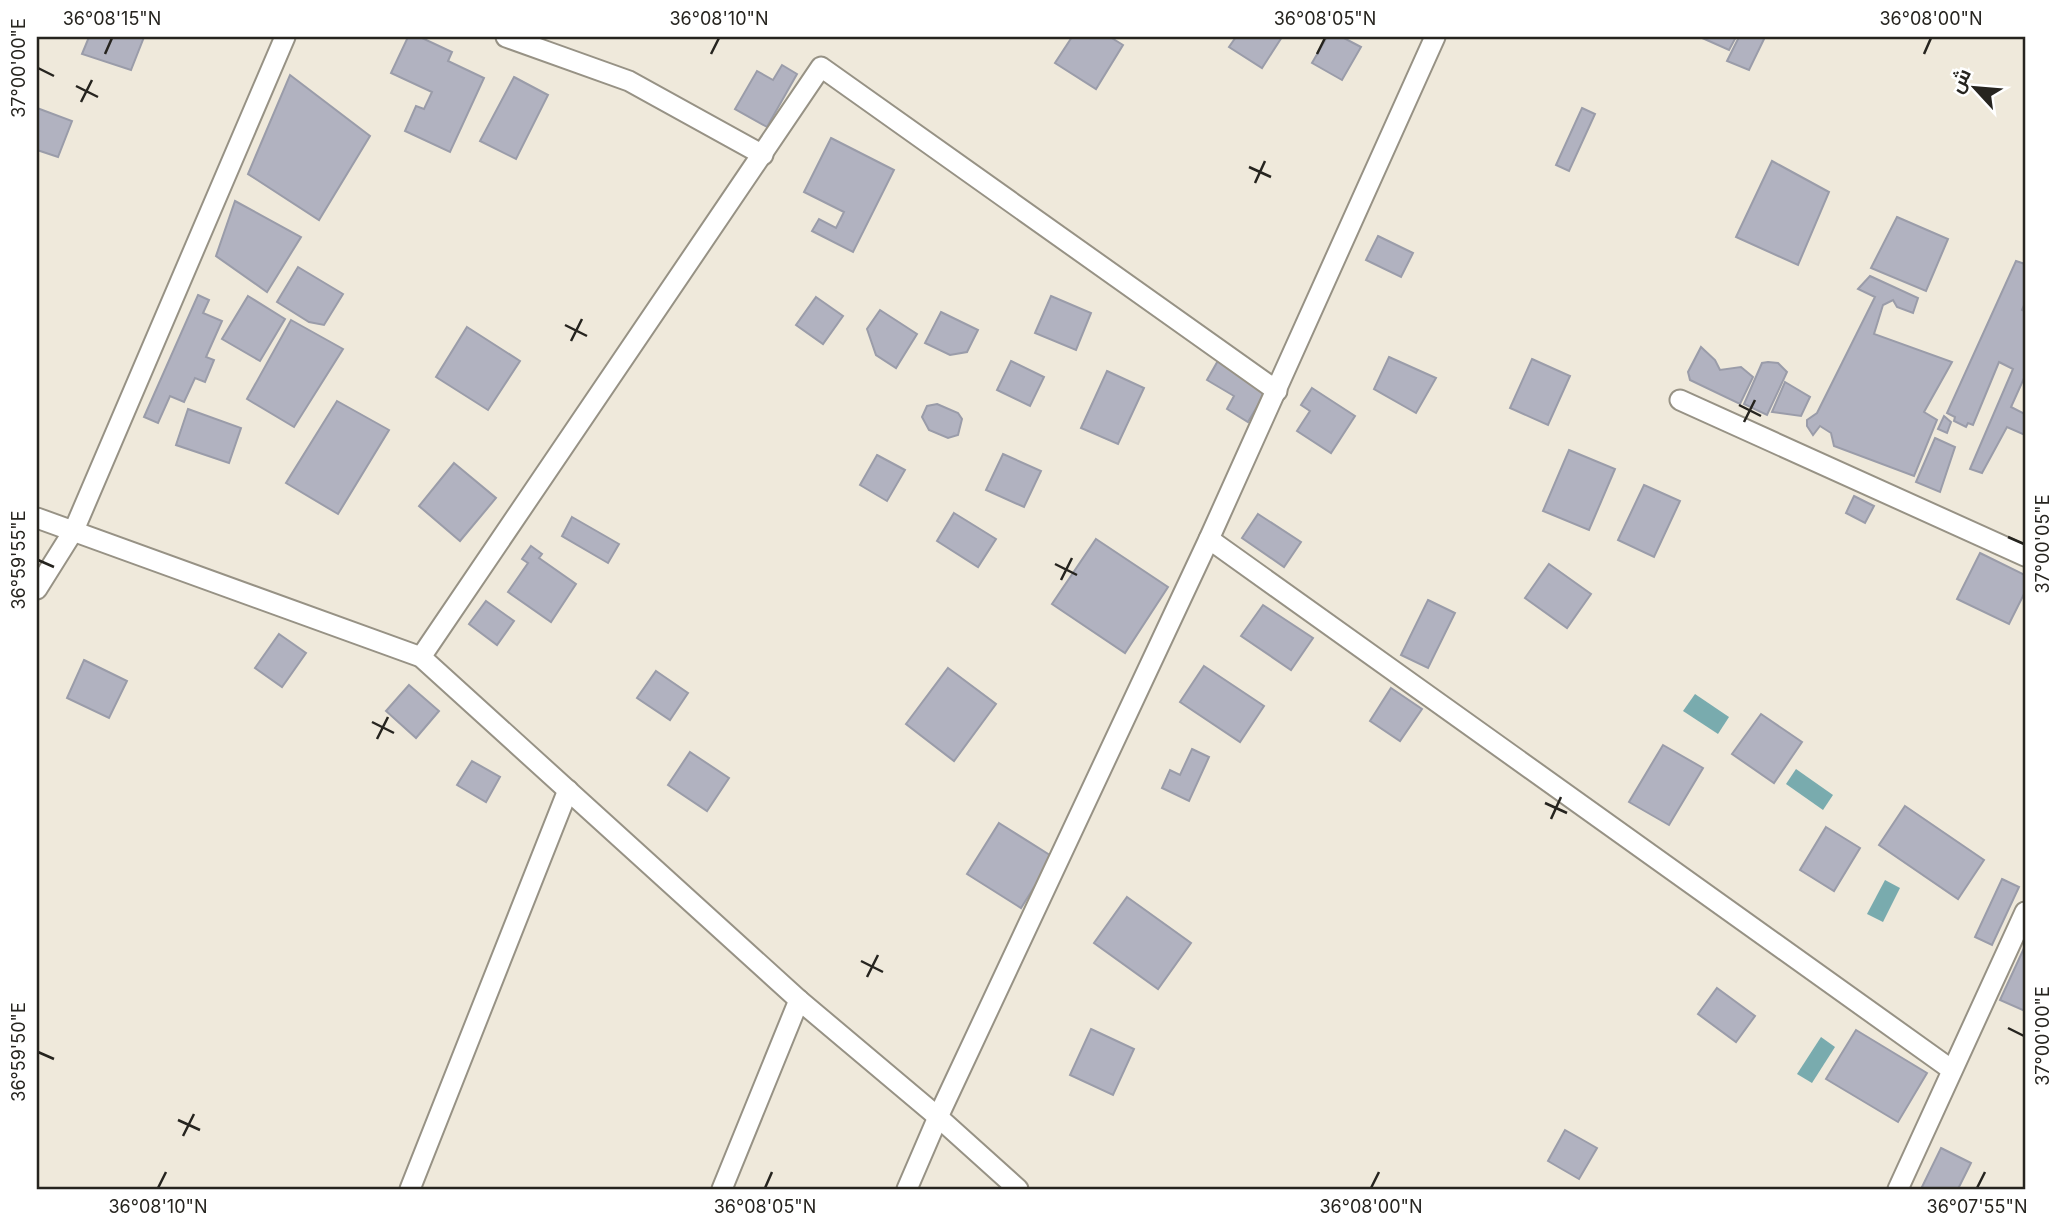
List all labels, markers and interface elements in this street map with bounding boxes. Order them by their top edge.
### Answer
text: 36°08'15"N [63,8,161,29]
text: 36°08'10"N [670,8,769,29]
text: 36°08'05"N [1274,8,1376,29]
text: 36°08'00"N [1879,8,1983,29]
text: 37°00'00"E [8,18,29,118]
north arrow [1940,52,2010,122]
text: ش [1944,65,1976,97]
text: 37°00'05"E [2032,494,2053,594]
text: 36°59'55"E [8,510,29,610]
text: 37°00'00"E [2032,986,2053,1086]
text: 36°59'50"E [8,1002,29,1102]
text: 36°08'10"N [109,1196,208,1217]
text: 36°08'05"N [714,1196,816,1217]
text: 36°08'00"N [1319,1196,1423,1217]
text: 36°07'55"N [1927,1196,2027,1217]

